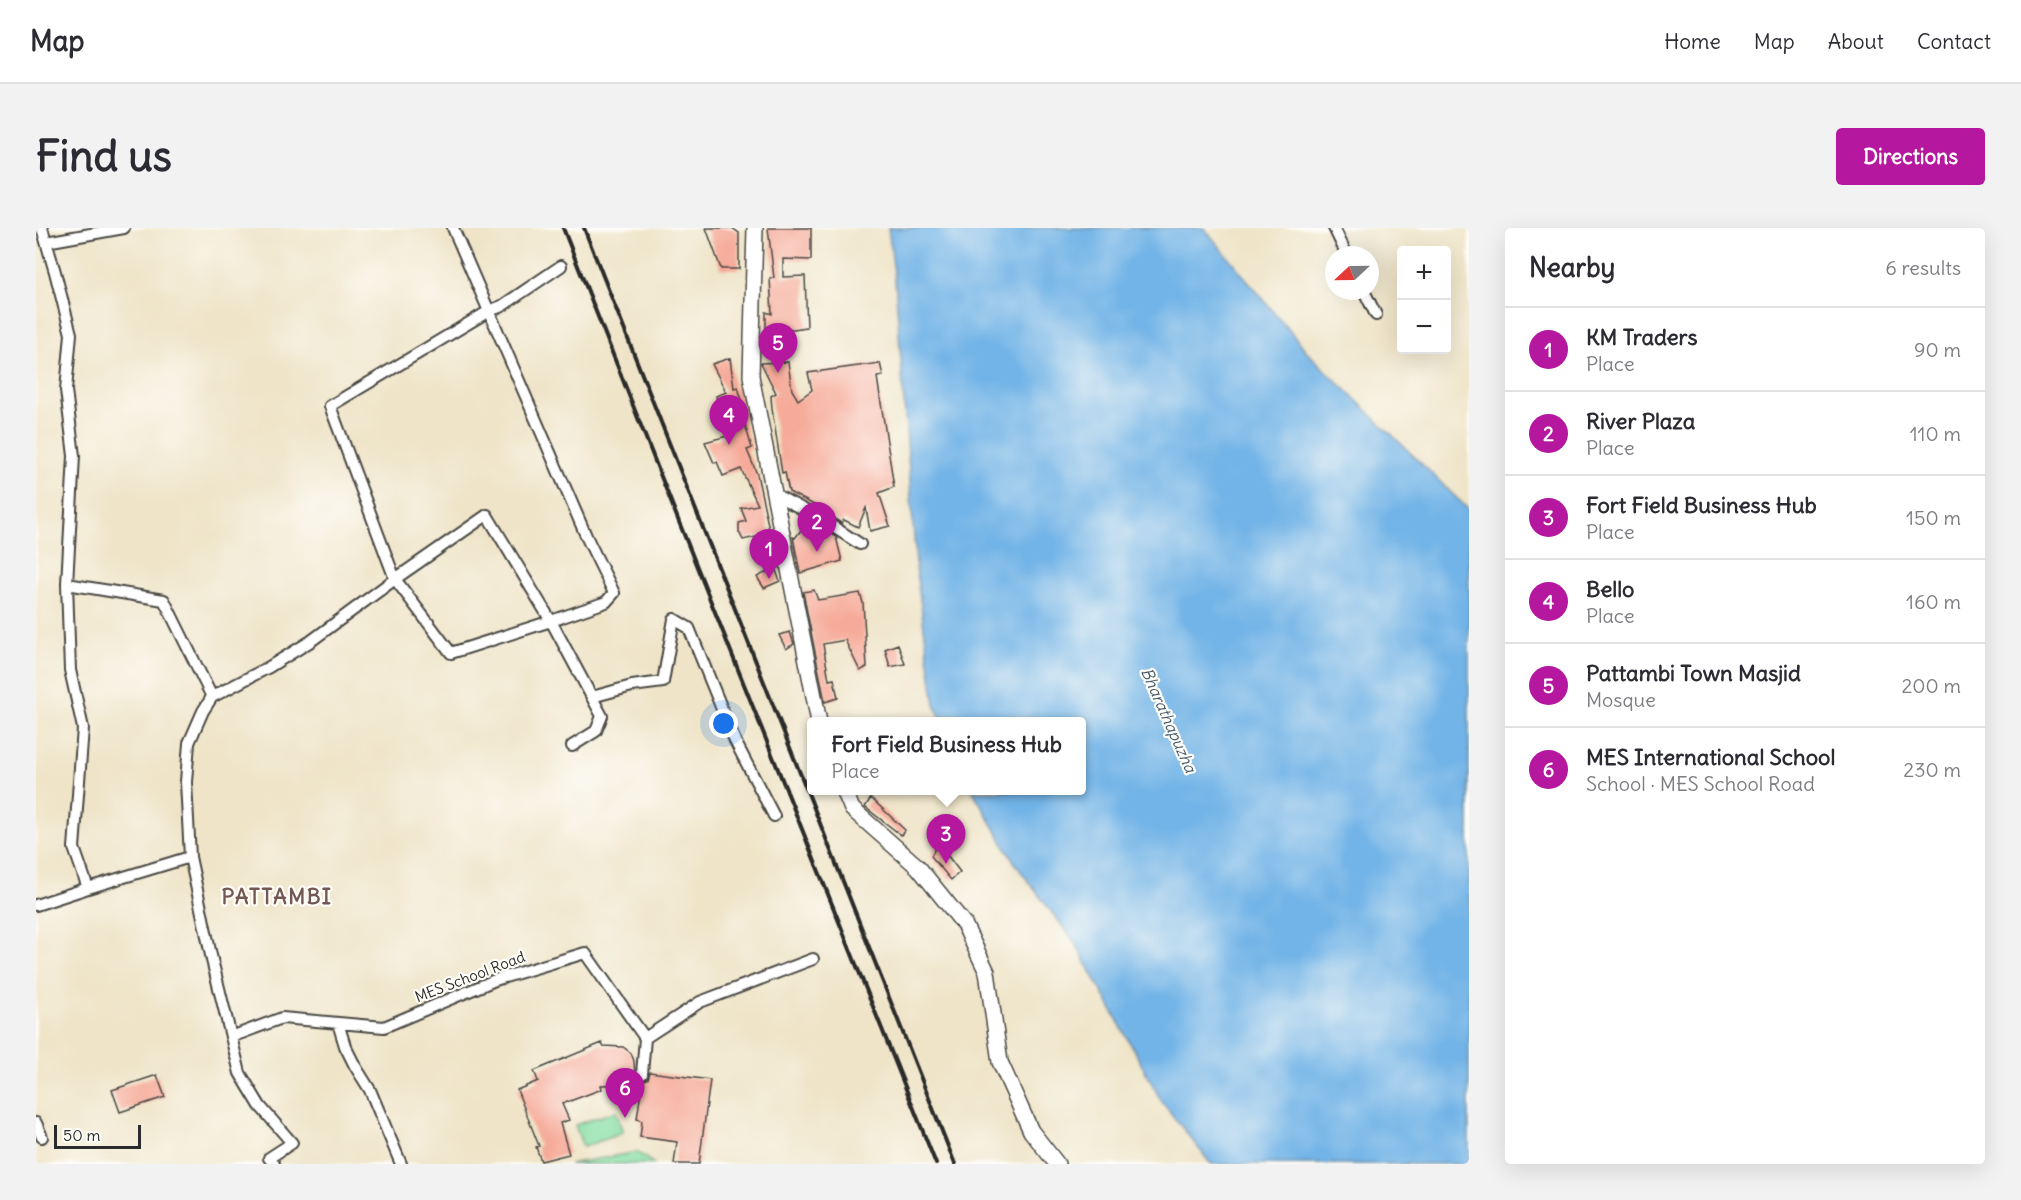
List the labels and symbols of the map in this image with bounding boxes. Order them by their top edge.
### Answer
north arrow [1325,246,1379,300]
pin: 5 [758,324,798,373]
pin: 4 [710,396,748,445]
pin: 2 [798,502,836,552]
pin: 1 [750,530,788,579]
water label: Bharathapuzha [1137,665,1201,776]
your location [709,709,738,738]
pin: 3 [926,814,966,864]
district label: PATTAMBI [222,883,332,910]
street label: MES School Road [412,947,528,1006]
pin: 6 [606,1068,644,1118]
scale bar [54,1122,141,1150]

